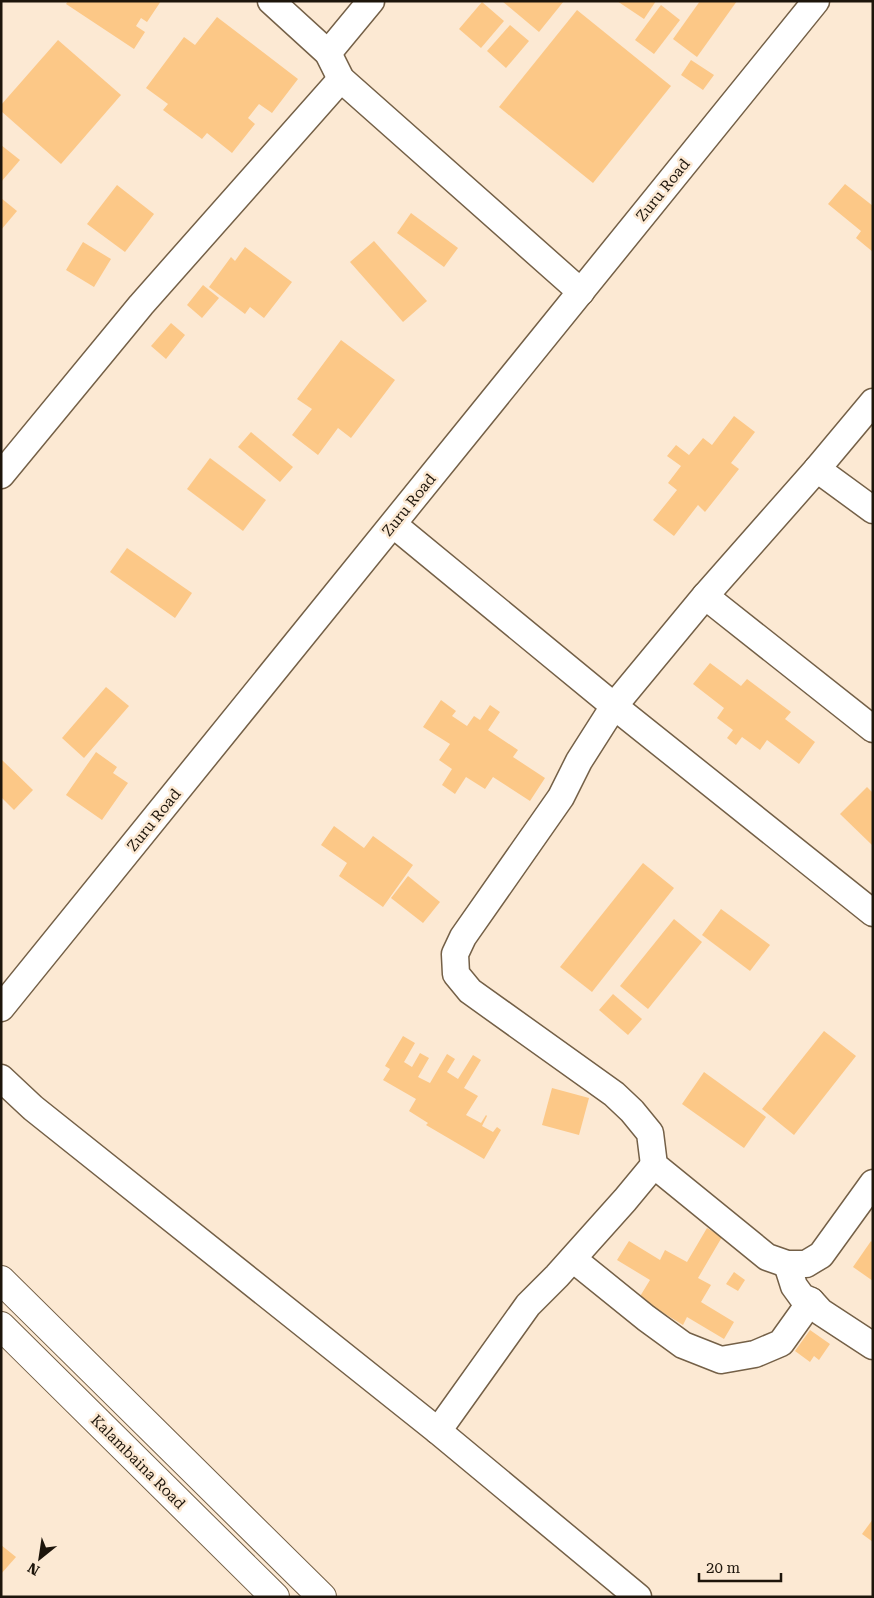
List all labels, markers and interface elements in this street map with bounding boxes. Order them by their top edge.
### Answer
street label: Zuru Road [632,155,694,225]
street label: Zuru Road [378,470,440,540]
street label: Zuru Road [123,785,185,855]
street label: Kalambaina Road [87,1411,189,1513]
north arrow [15,1533,65,1583]
scale bar [699,1550,782,1582]
text: 20 m [706,1559,741,1577]
text: N [25,1560,42,1579]

